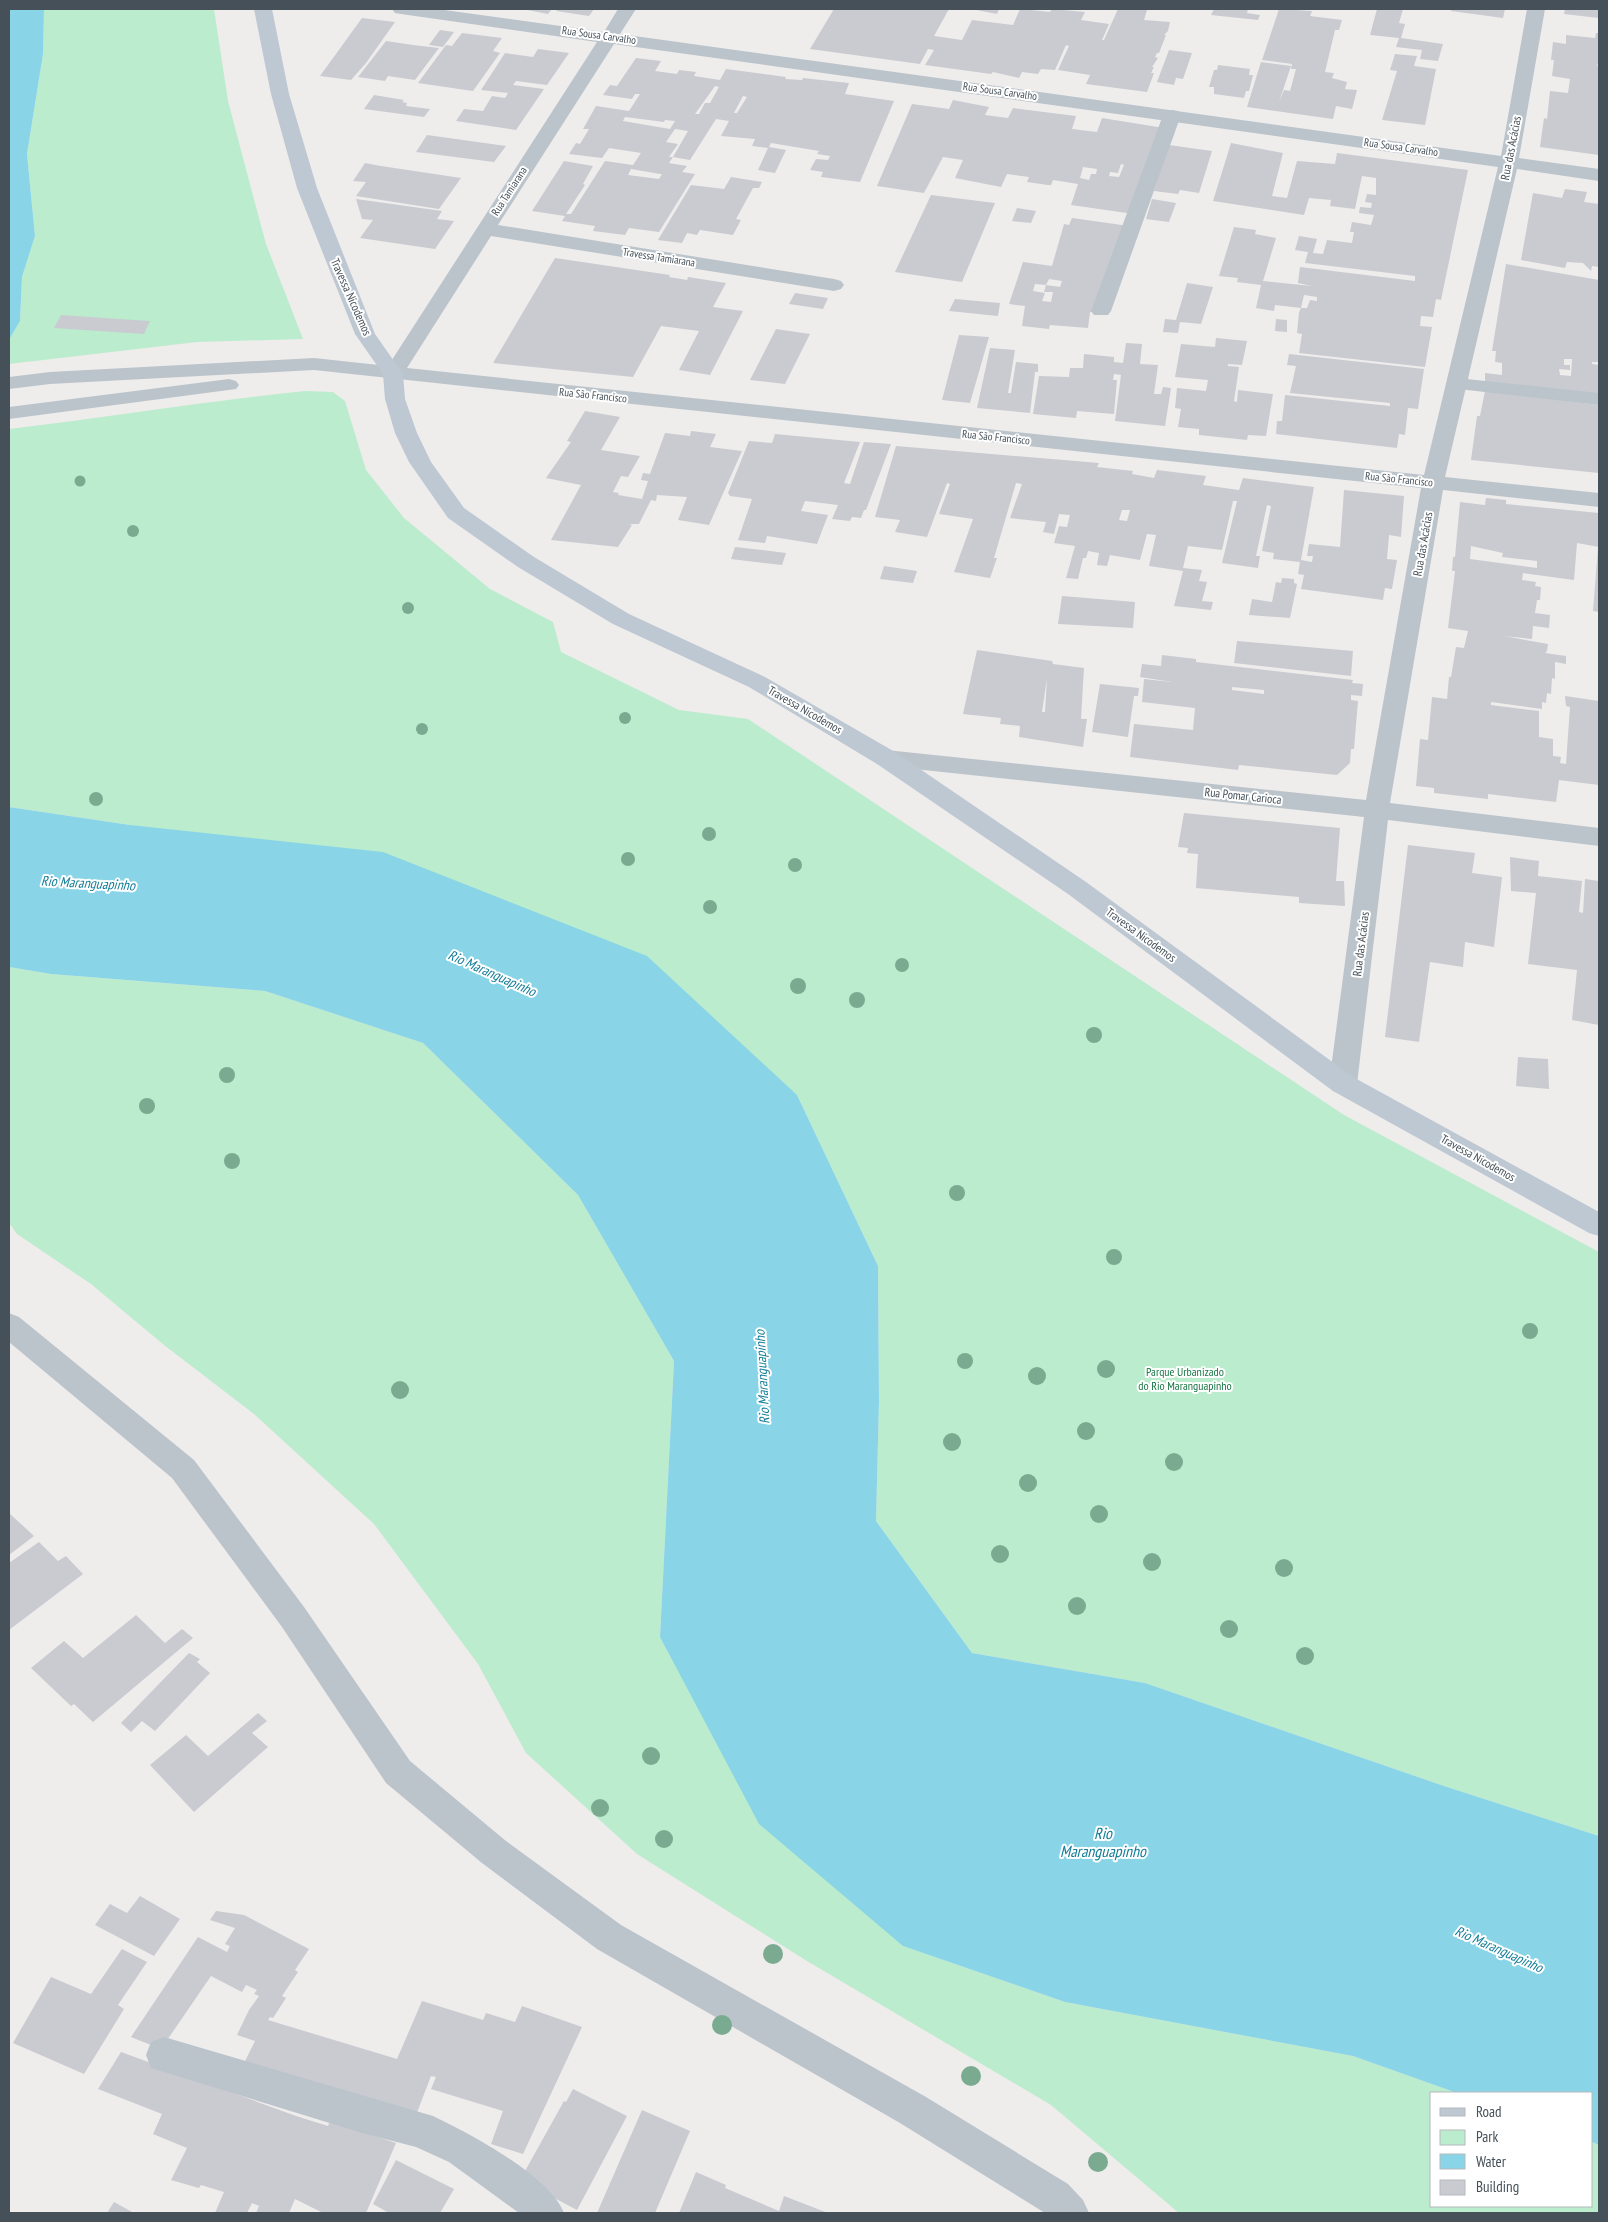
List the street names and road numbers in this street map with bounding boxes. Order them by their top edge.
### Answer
street label: Rua Sousa Carvalho [561,23,637,47]
street label: Rua Sousa Carvalho [962,79,1038,103]
street label: Rua das Acácias [1497,115,1524,181]
street label: Rua Sousa Carvalho [1363,135,1439,159]
street label: Rua Tamiarana [488,164,530,218]
street label: Travessa Tamiarana [622,244,696,270]
street label: Travessa Nicodemos [328,256,375,338]
street label: Rua São Francisco [558,384,628,406]
street label: Rua São Francisco [961,426,1031,448]
street label: Rua São Francisco [1364,468,1434,490]
street label: Rua das Acácias [1409,511,1436,577]
street label: Travessa Nicodemos [766,682,845,737]
street label: Rua Pomar Carioca [1204,784,1282,807]
street label: Travessa Nicodemos [1103,904,1179,965]
street label: Rua das Acácias [1349,911,1372,977]
street label: Travessa Nicodemos [1438,1131,1518,1184]

